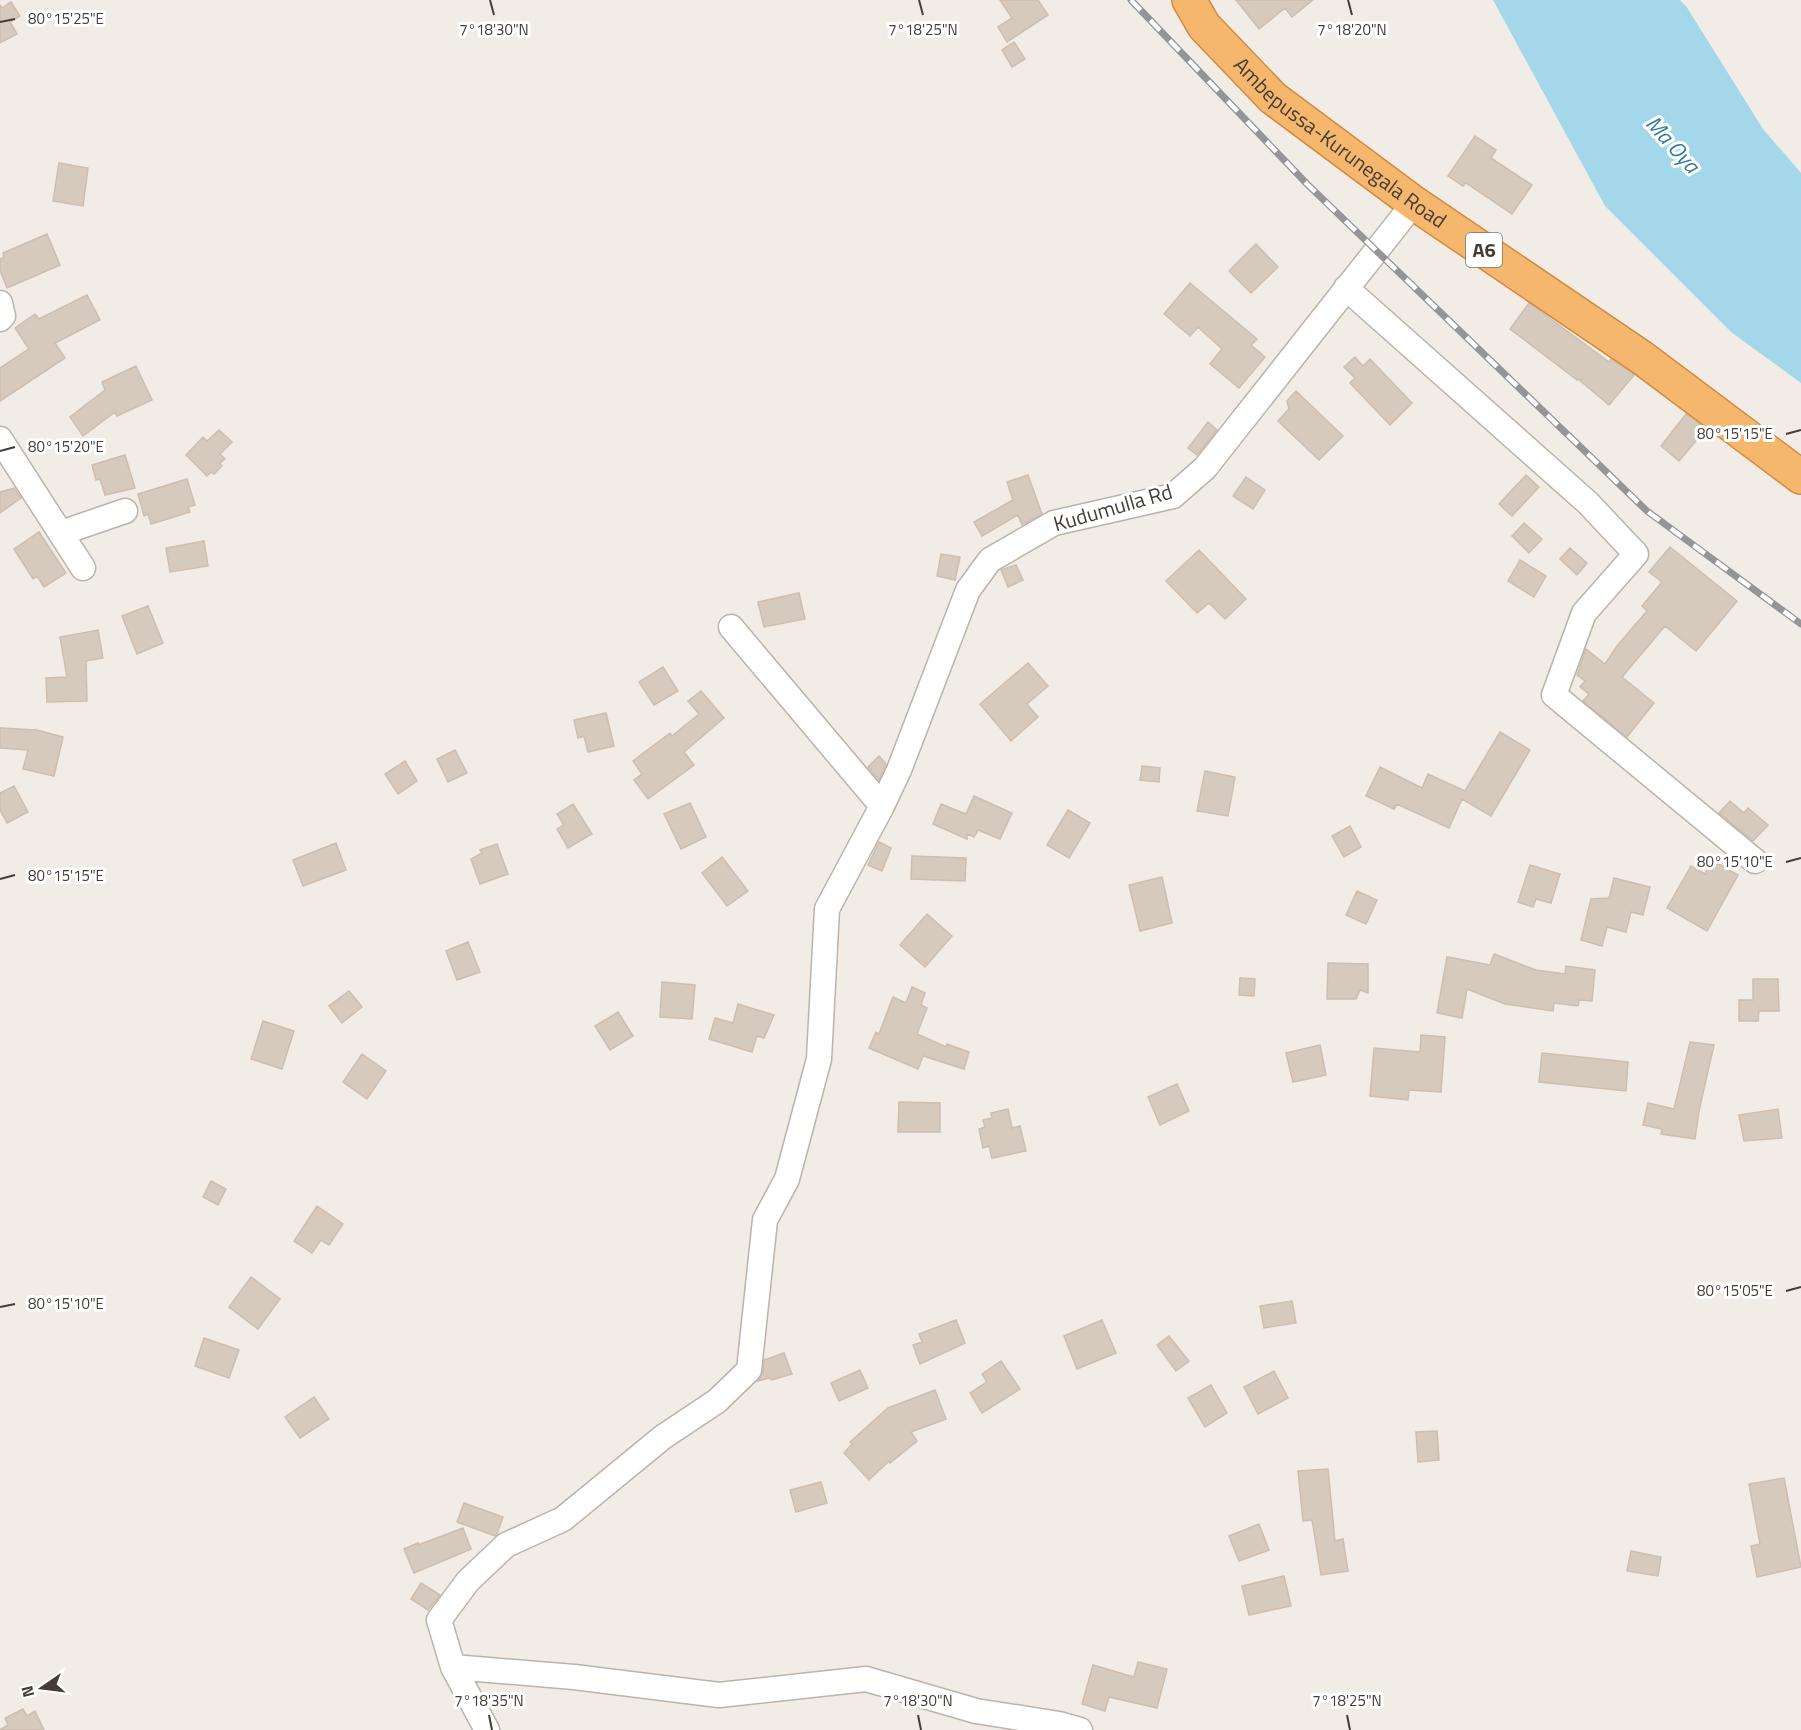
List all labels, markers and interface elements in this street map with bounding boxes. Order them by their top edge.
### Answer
text: 80°15'25"E [28,7,104,30]
text: 7°18'30"N [459,18,529,41]
text: 7°18'25"N [888,18,958,41]
text: 7°18'20"N [1317,18,1387,41]
street label: Ambepussa-Kurunegala Road [1227,49,1453,236]
water label: Ma Oya [1638,108,1710,182]
road number: A6 [1466,233,1502,267]
text: 80°15'15"E [1697,422,1773,445]
text: 80°15'20"E [28,435,104,458]
street label: Kudumulla Rd [1049,475,1176,539]
text: 80°15'10"E [1697,850,1773,873]
text: 80°15'15"E [28,864,104,887]
text: 80°15'05"E [1697,1279,1773,1302]
text: 80°15'10"E [28,1292,104,1315]
north arrow [12,1658,72,1718]
text: N [14,1683,40,1700]
text: 7°18'35"N [454,1689,524,1712]
text: 7°18'30"N [883,1689,953,1712]
text: 7°18'25"N [1312,1689,1382,1712]

